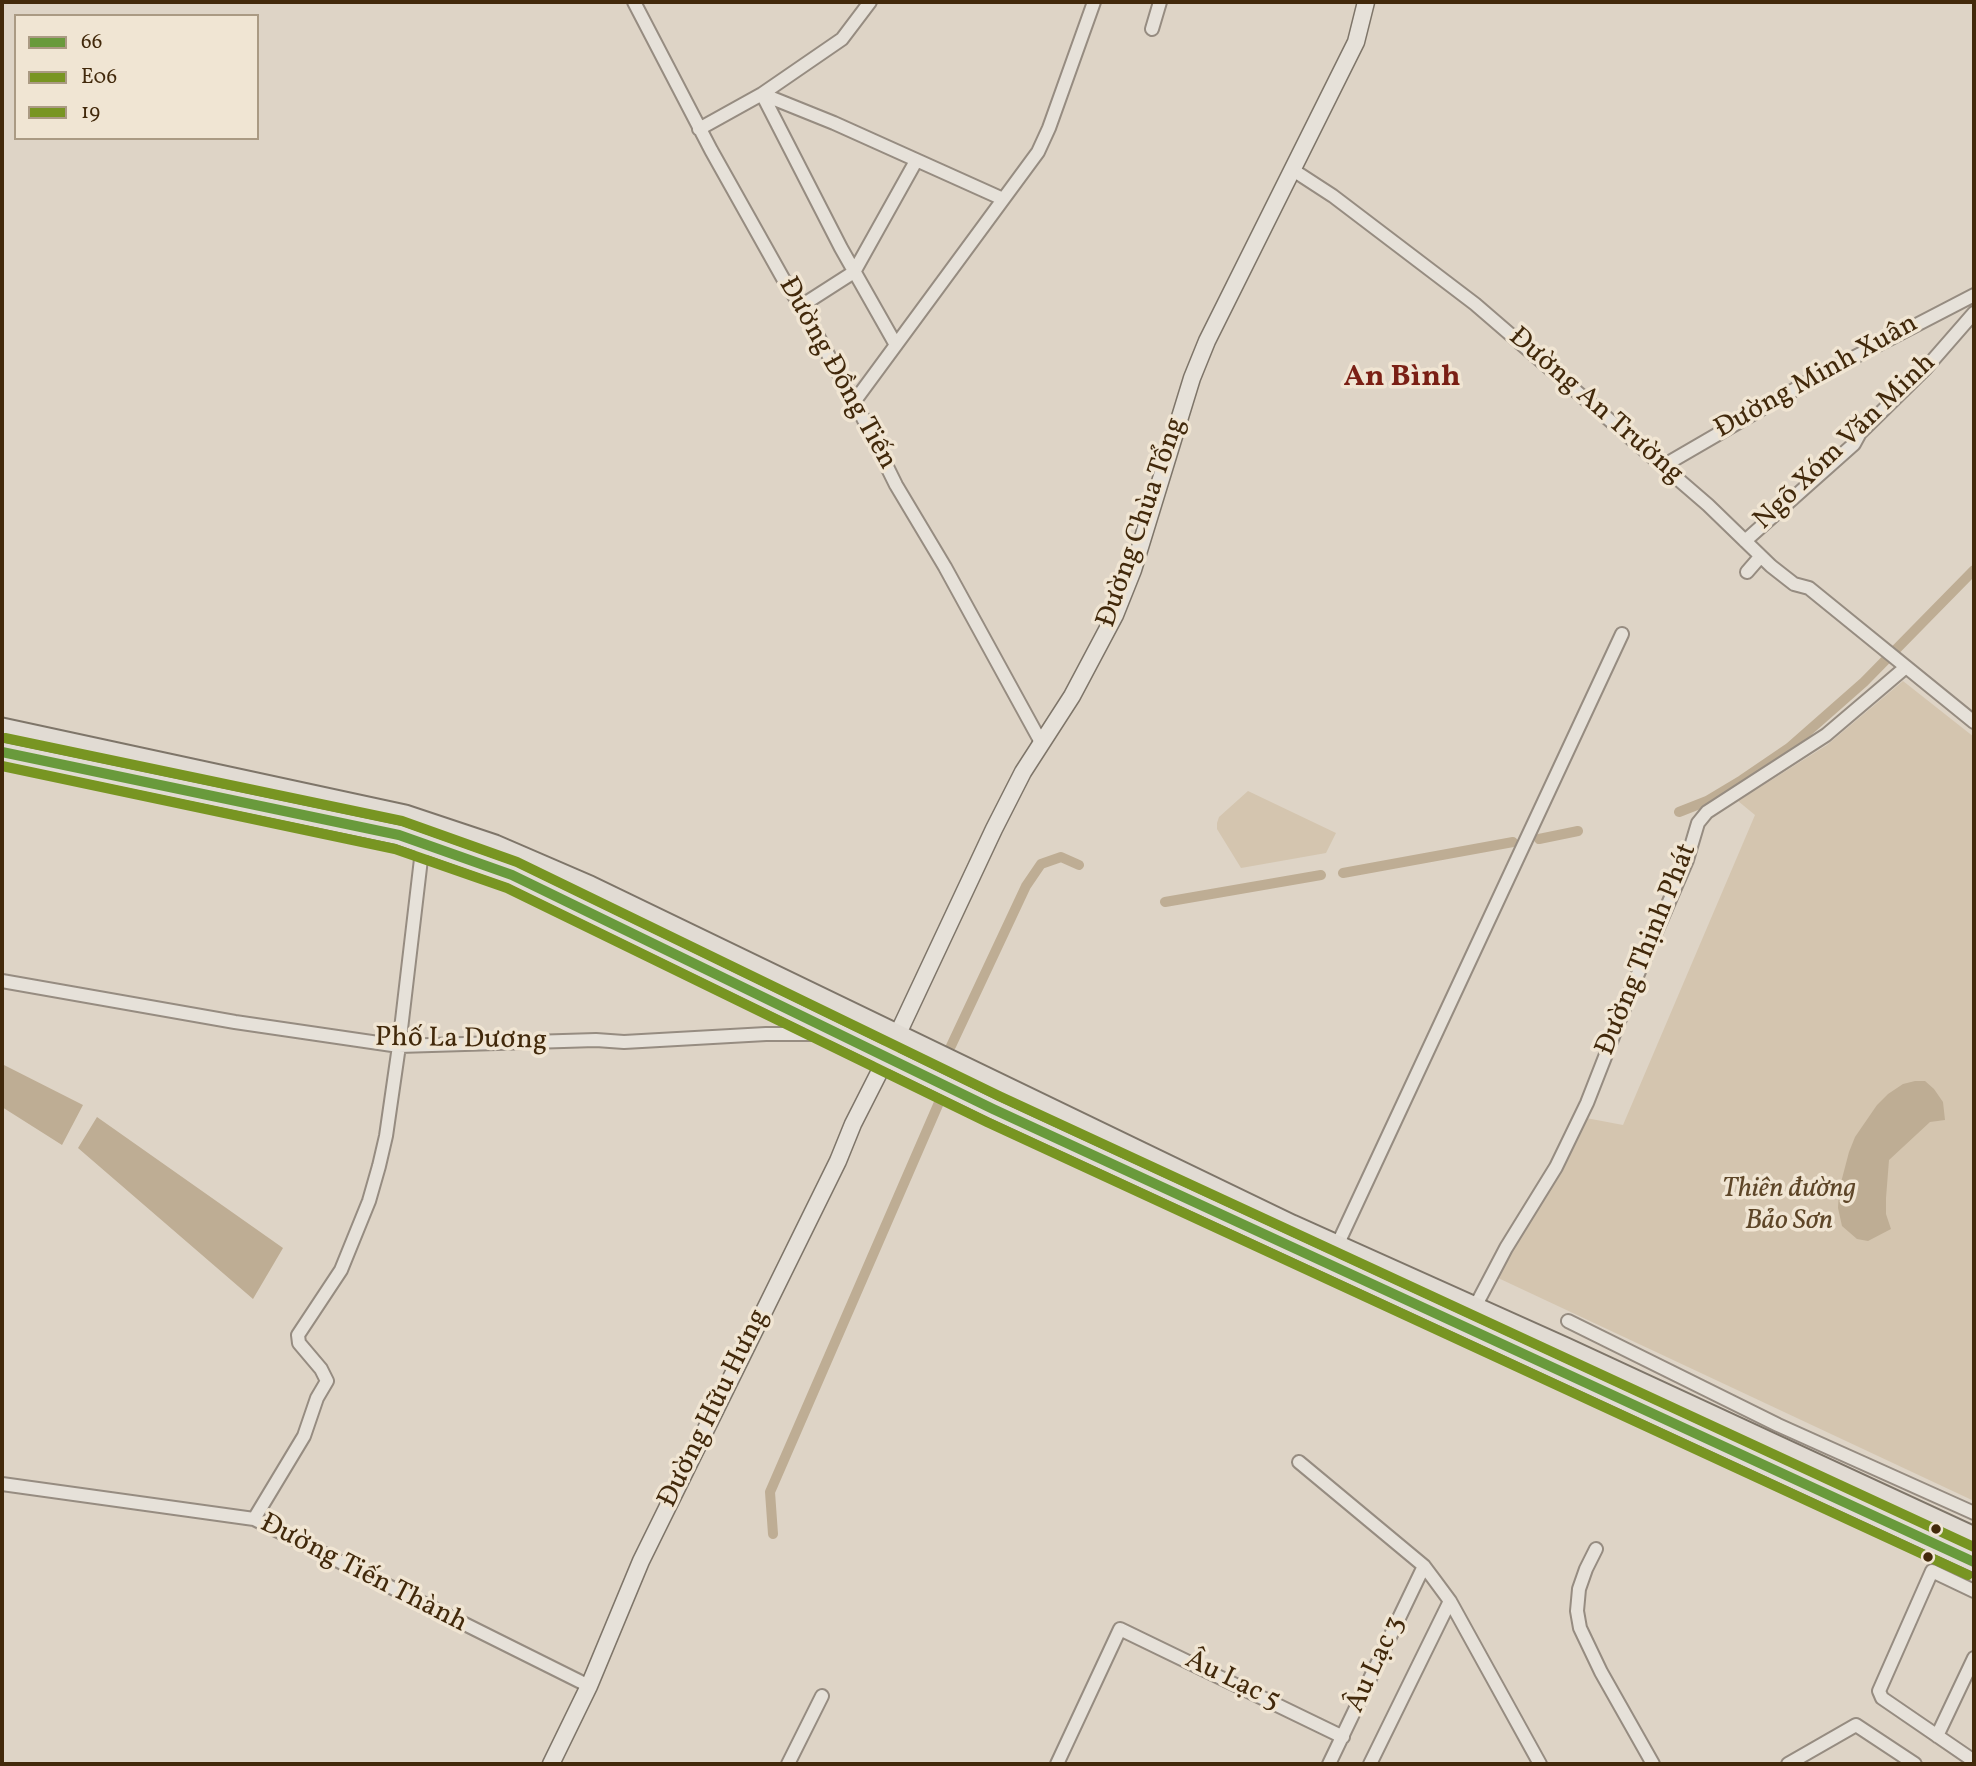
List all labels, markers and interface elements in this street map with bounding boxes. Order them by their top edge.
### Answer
legend [14,14,259,140]
text: 66 [81,28,102,57]
text: E06 [81,63,117,92]
text: 19 [81,98,100,127]
street label: Đường Đồng Tiến [769,272,903,476]
street label: Đường Minh Xuân [1709,308,1925,448]
street label: Đường An Trường [1500,322,1690,492]
street label: Ngõ Xóm Văn Minh [1748,348,1944,538]
district label: An Bình [1344,361,1460,397]
street label: Đường Chùa Tổng [1091,414,1195,632]
street label: Đường Thịnh Phát [1590,839,1706,1061]
street label: Phố La Dương [375,1023,547,1059]
park label: Thiên đường Bảo Sơn [1722,1174,1856,1240]
street label: Đường Hữu Hưng [652,1304,778,1514]
street label: Đường Tiến Thành [254,1508,472,1642]
unlabelled marker [1929,1522,1943,1536]
unlabelled marker [1921,1550,1935,1564]
street label: Âu Lạc 3 [1340,1611,1414,1719]
street label: Âu Lạc 5 [1179,1645,1285,1719]

